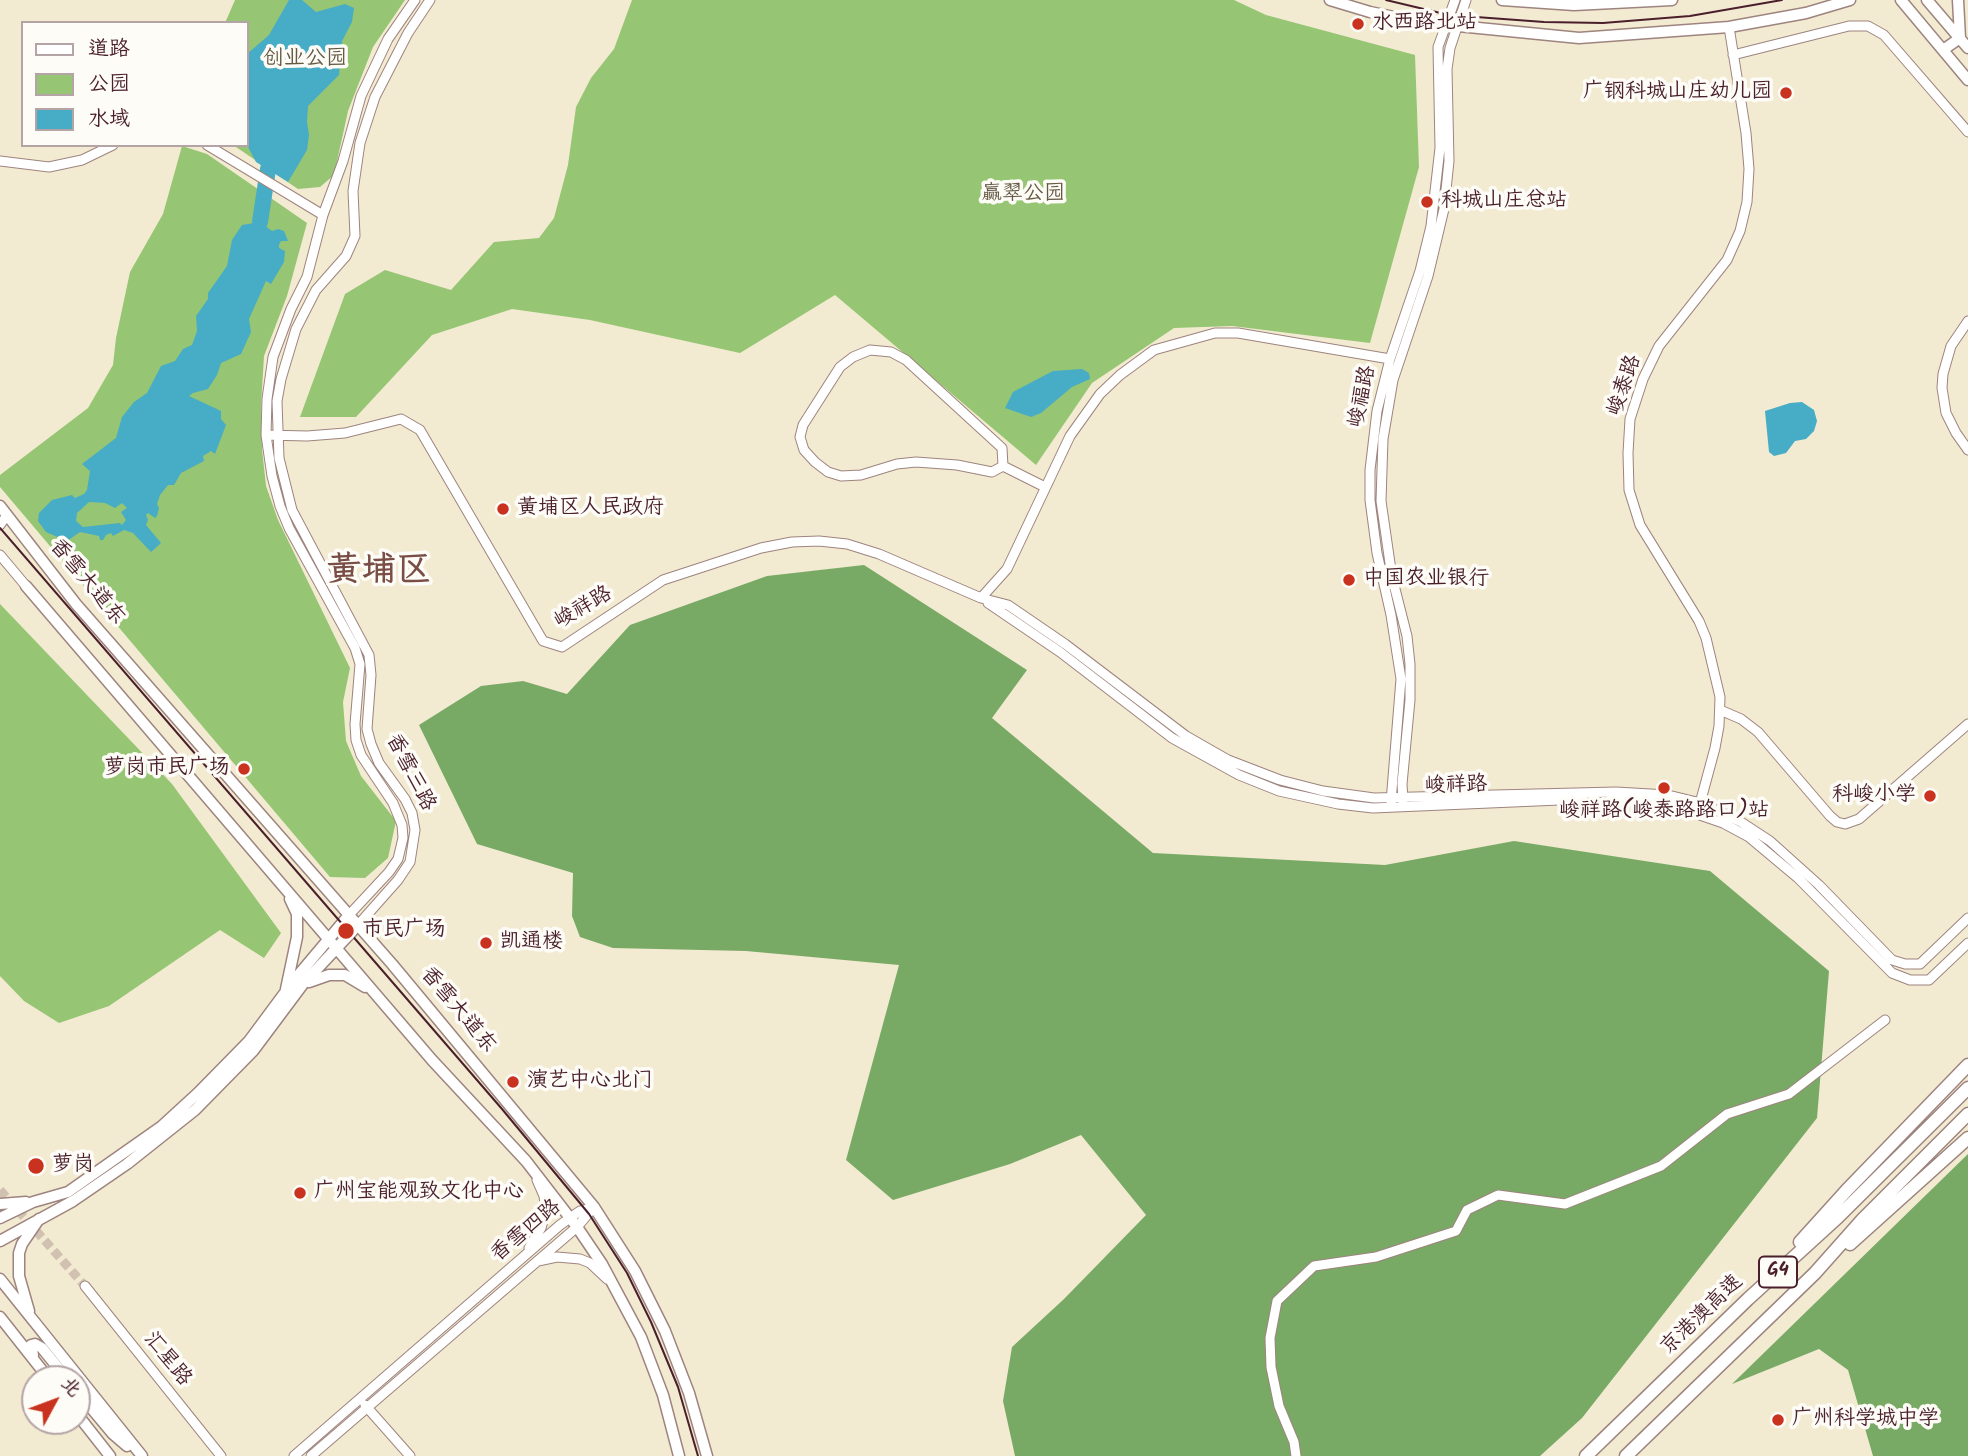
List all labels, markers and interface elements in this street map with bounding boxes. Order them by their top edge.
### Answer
place label: 水西路北站 [1372,11,1477,37]
marker: 水西路北站 [1350,16,1366,32]
legend [21,21,248,147]
text: 道路 [88,33,130,66]
park label: 创业公园 [263,47,347,73]
text: 公园 [88,68,130,101]
place label: 广钢科城山庄幼儿园 [1583,80,1772,106]
marker: 广钢科城山庄幼儿园 [1778,85,1794,101]
text: 水域 [88,103,130,136]
park label: 赢翠公园 [981,182,1065,208]
place label: 科城山庄总站 [1441,189,1567,215]
marker: 科城山庄总站 [1419,194,1435,210]
street label: 峻泰路 [1604,352,1648,420]
street label: 峻福路 [1345,364,1383,430]
place label: 黄埔区人民政府 [517,496,664,522]
marker: 黄埔区人民政府 [495,501,511,517]
street label: 香雪大道东 [43,535,129,631]
district label: 黄埔区 [327,553,431,595]
place label: 中国农业银行 [1363,567,1489,593]
marker: 中国农业银行 [1341,572,1357,588]
street label: 峻祥路 [550,582,618,636]
street label: 香雪三路 [379,730,439,816]
place label: 萝岗市民广场 [104,756,230,782]
marker: 萝岗市民广场 [236,761,252,777]
street label: 峻祥路 [1424,773,1488,801]
marker: 峻祥路(峻泰路路口)站 [1656,780,1672,796]
place label: 科峻小学 [1832,783,1916,809]
marker: 科峻小学 [1922,788,1938,804]
place label: 峻祥路(峻泰路路口)站 [1559,799,1769,825]
place label: 市民广场 [362,918,446,944]
marker: 市民广场 [336,921,356,941]
place label: 凯通楼 [500,930,563,956]
marker: 凯通楼 [478,935,494,951]
street label: 香雪大道东 [414,963,500,1059]
place label: 演艺中心北门 [527,1069,653,1095]
marker: 演艺中心北门 [505,1074,521,1090]
place label: 萝岗 [52,1153,94,1179]
marker: 萝岗 [26,1156,46,1176]
place label: 广州宝能观致文化中心 [314,1180,524,1206]
marker: 广州宝能观致文化中心 [292,1185,308,1201]
street label: 香雪四路 [487,1195,567,1269]
road number: G4 [1759,1256,1797,1288]
street label: 京港澳高速 [1656,1270,1750,1362]
street label: 汇星路 [136,1328,196,1392]
north arrow [21,1365,91,1435]
text: 北 [53,1371,88,1405]
place label: 广州科学城中学 [1792,1407,1939,1433]
marker: 广州科学城中学 [1770,1412,1786,1428]

